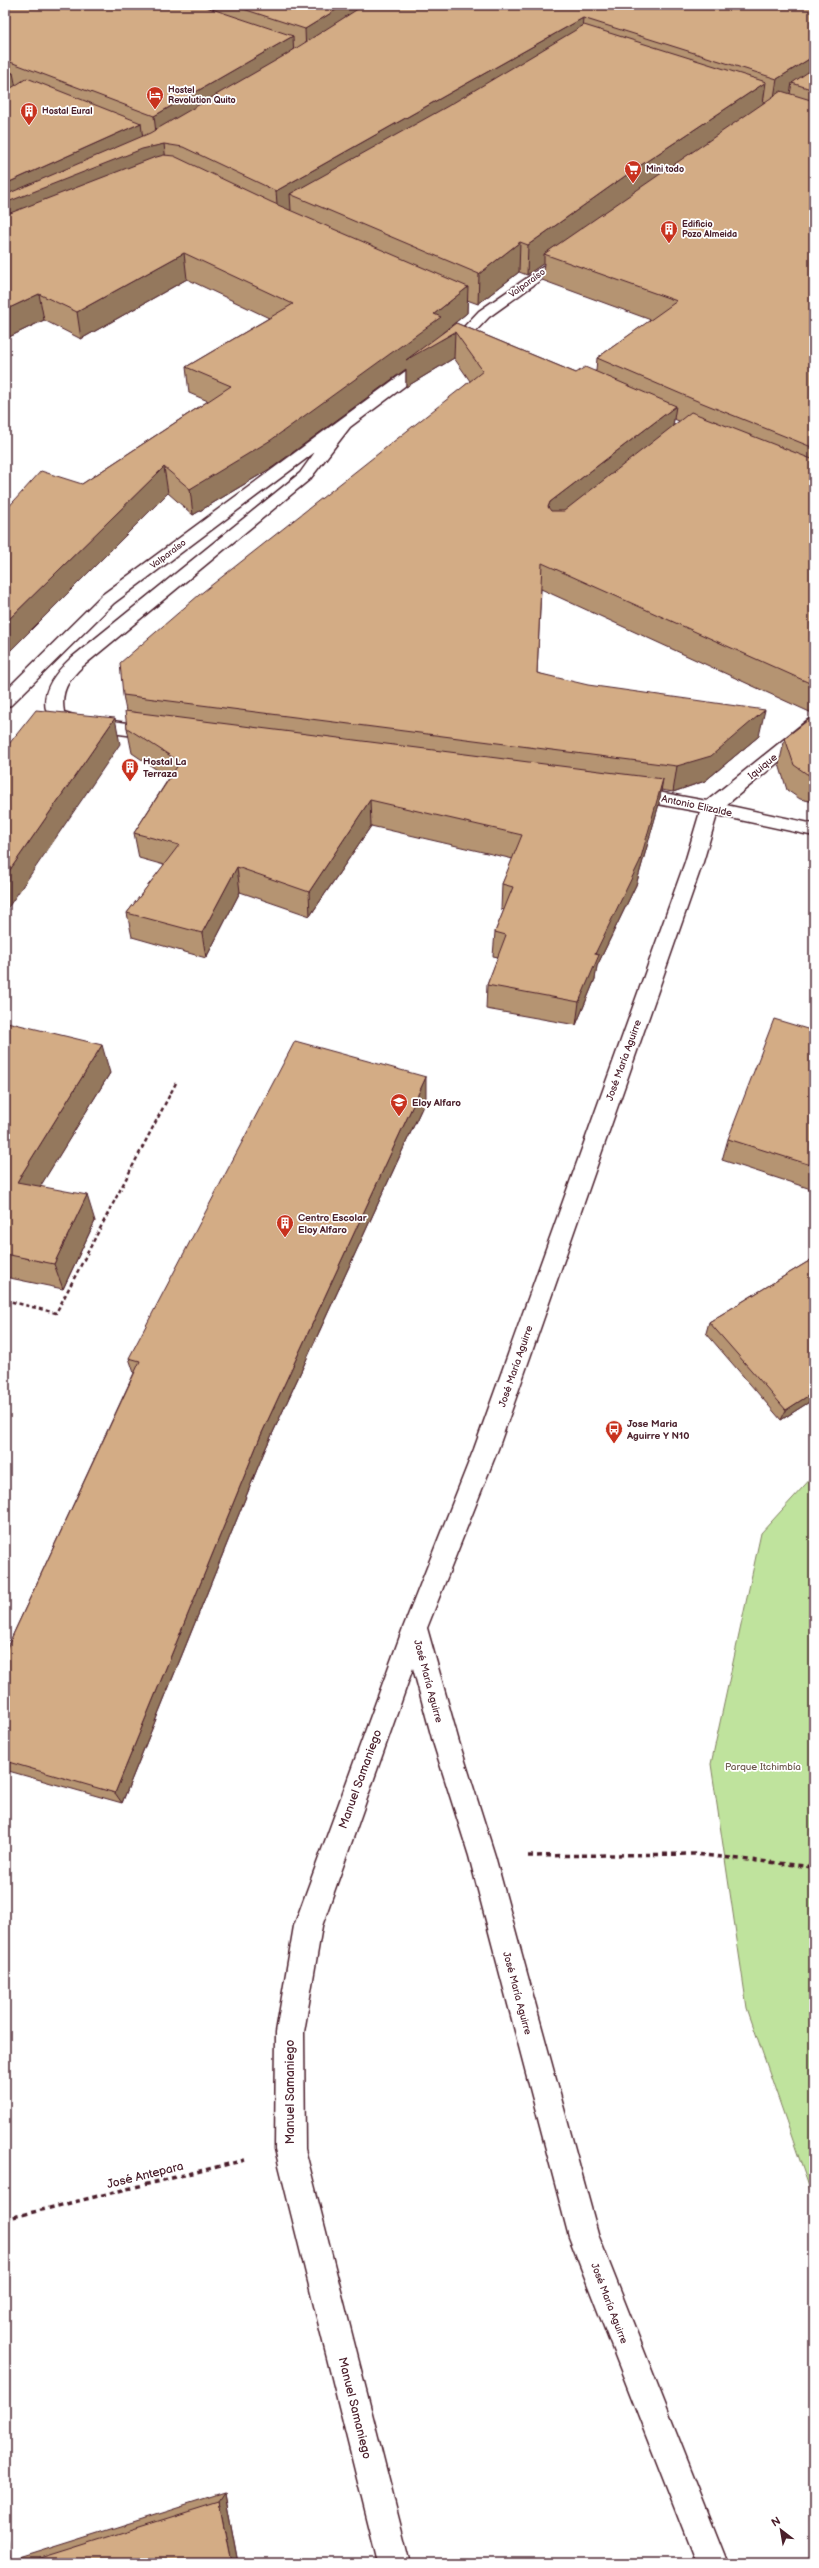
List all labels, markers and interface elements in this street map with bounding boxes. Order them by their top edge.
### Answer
hotel icon: Hostel Revolution Quito [145,85,165,110]
place label: Hostel Revolution Quito [168,85,236,106]
building icon: Hostal Eural [19,101,39,126]
place label: Hostal Eural [42,106,92,117]
supermarket icon: Mini todo [623,159,643,184]
place label: Mini todo [646,164,684,175]
building icon: Edificio Pozo Almeida [659,219,679,244]
place label: Edificio Pozo Almeida [682,219,737,240]
street label: Valparaíso [507,267,548,300]
street label: Valparaíso [148,537,188,571]
street label: Iquique [746,751,780,782]
place label: Hostal La Terraza [143,756,187,780]
building icon: Hostal La Terraza [120,757,140,782]
street label: Antonio Elizalde [660,793,733,819]
street label: José María Aguirre [604,1018,644,1103]
school or university icon: Eloy Alfaro [389,1092,409,1117]
place label: Eloy Alfaro [412,1097,461,1109]
place label: Centro Escolar Eloy Alfaro [298,1212,368,1236]
building icon: Centro Escolar Eloy Alfaro [275,1213,295,1238]
street label: José María Aguirre [496,1324,536,1409]
place label: Jose Maria Aguirre Y N10 [626,1418,690,1442]
bus stop icon: Jose Maria Aguirre Y N10 [604,1419,624,1444]
street label: José María Aguirre [411,1638,445,1724]
street label: Manuel Samaniego [336,1727,385,1831]
park label: Parque Itchimbía [725,1761,801,1773]
street label: José María Aguirre [500,1950,534,2036]
street label: Manuel Samaniego [283,2040,298,2144]
street label: José Antepara [105,2159,185,2192]
street label: José María Aguirre [588,2261,630,2345]
street label: Manuel Samaniego [335,2356,374,2461]
north arrow [761,2510,801,2550]
text: N [769,2514,783,2530]

